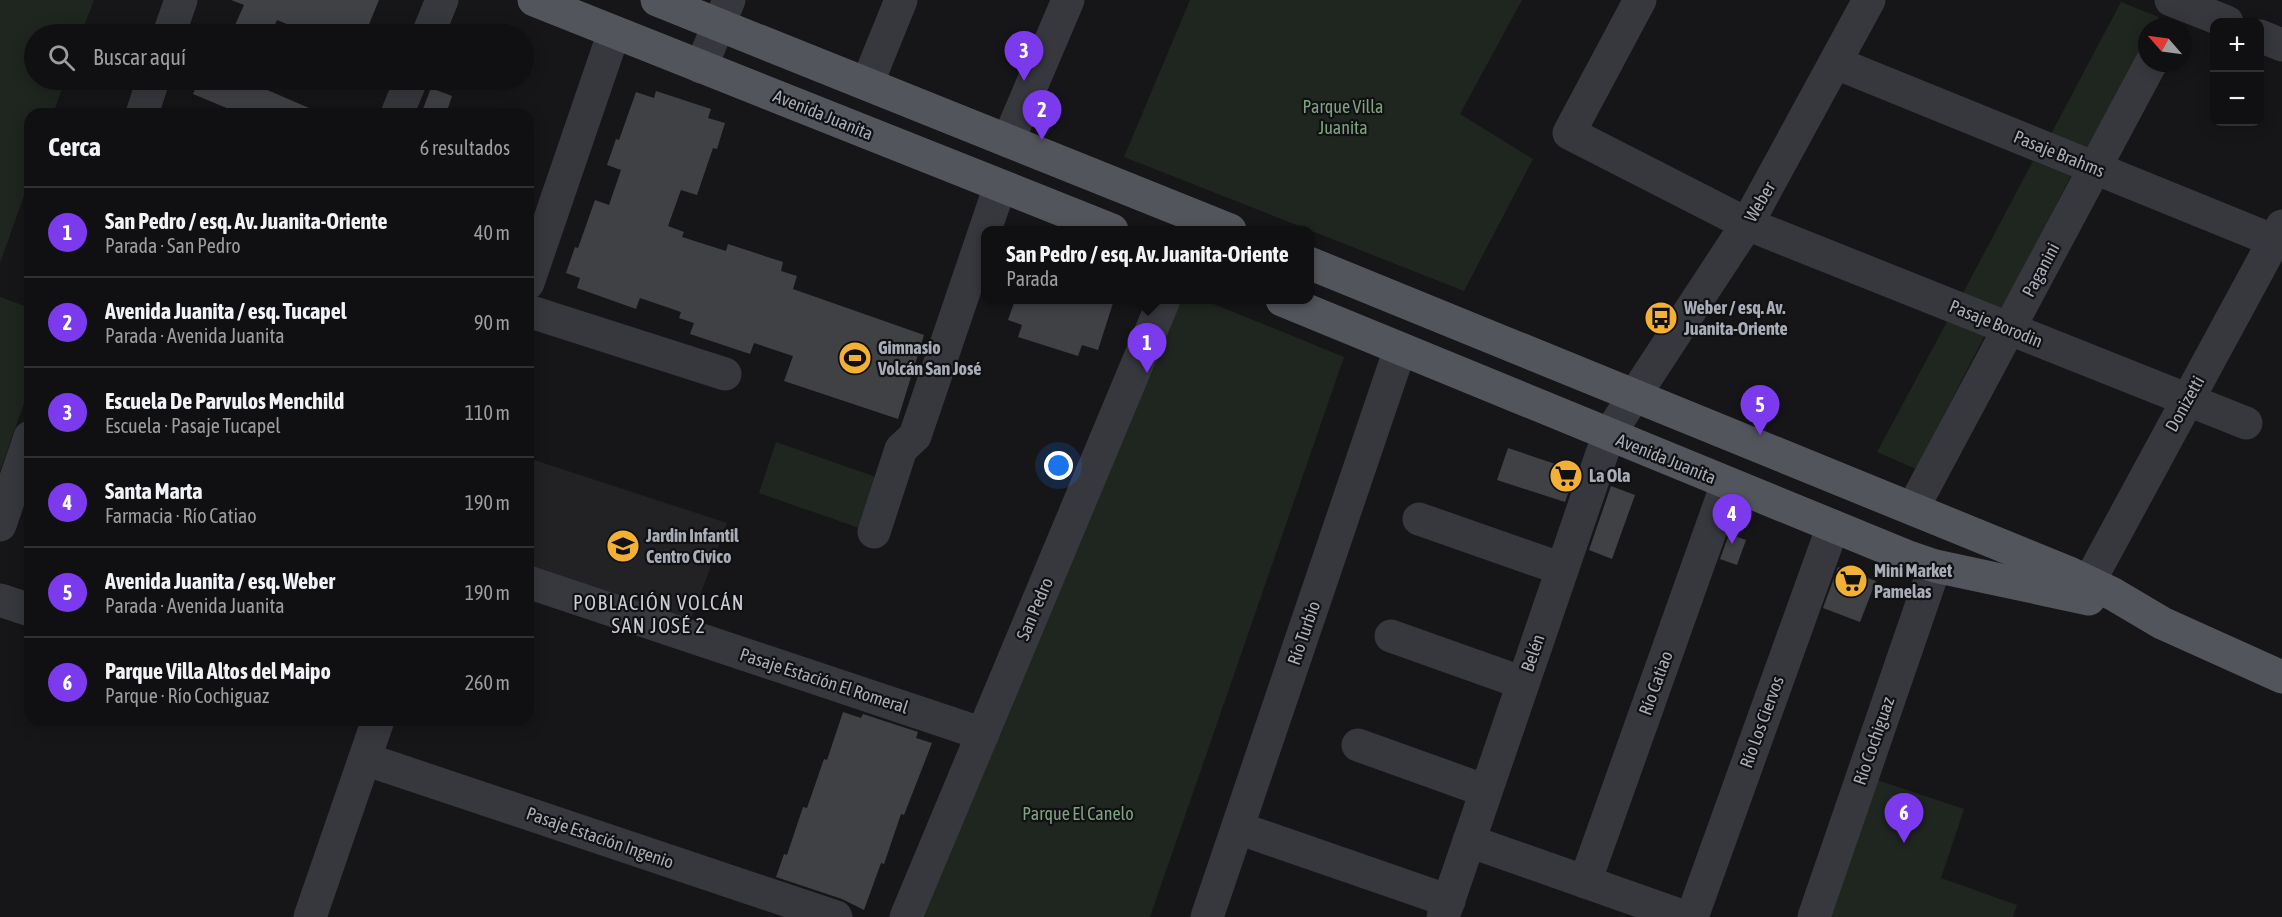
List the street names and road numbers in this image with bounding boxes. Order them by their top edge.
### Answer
street label: Avenida Juanita [770,85,876,144]
street label: Pasaje Brahms [2011,126,2108,181]
street label: Weber [1740,177,1780,225]
street label: Paganini [2018,239,2064,300]
street label: Pasaje Borodin [1947,295,2046,352]
street label: Donizetti [2161,372,2208,435]
street label: Avenida Juanita [1613,429,1719,488]
street label: San Pedro [1012,574,1057,643]
street label: Río Turbio [1283,598,1324,668]
street label: Belén [1516,631,1549,674]
street label: Pasaje Estación El Romeral [737,643,911,718]
street label: Río Catiao [1634,648,1677,718]
street label: Río Los Ciervos [1735,673,1788,771]
street label: Río Cochiguaz [1849,694,1899,787]
street label: Pasaje Estación Ingenio [524,802,677,873]

